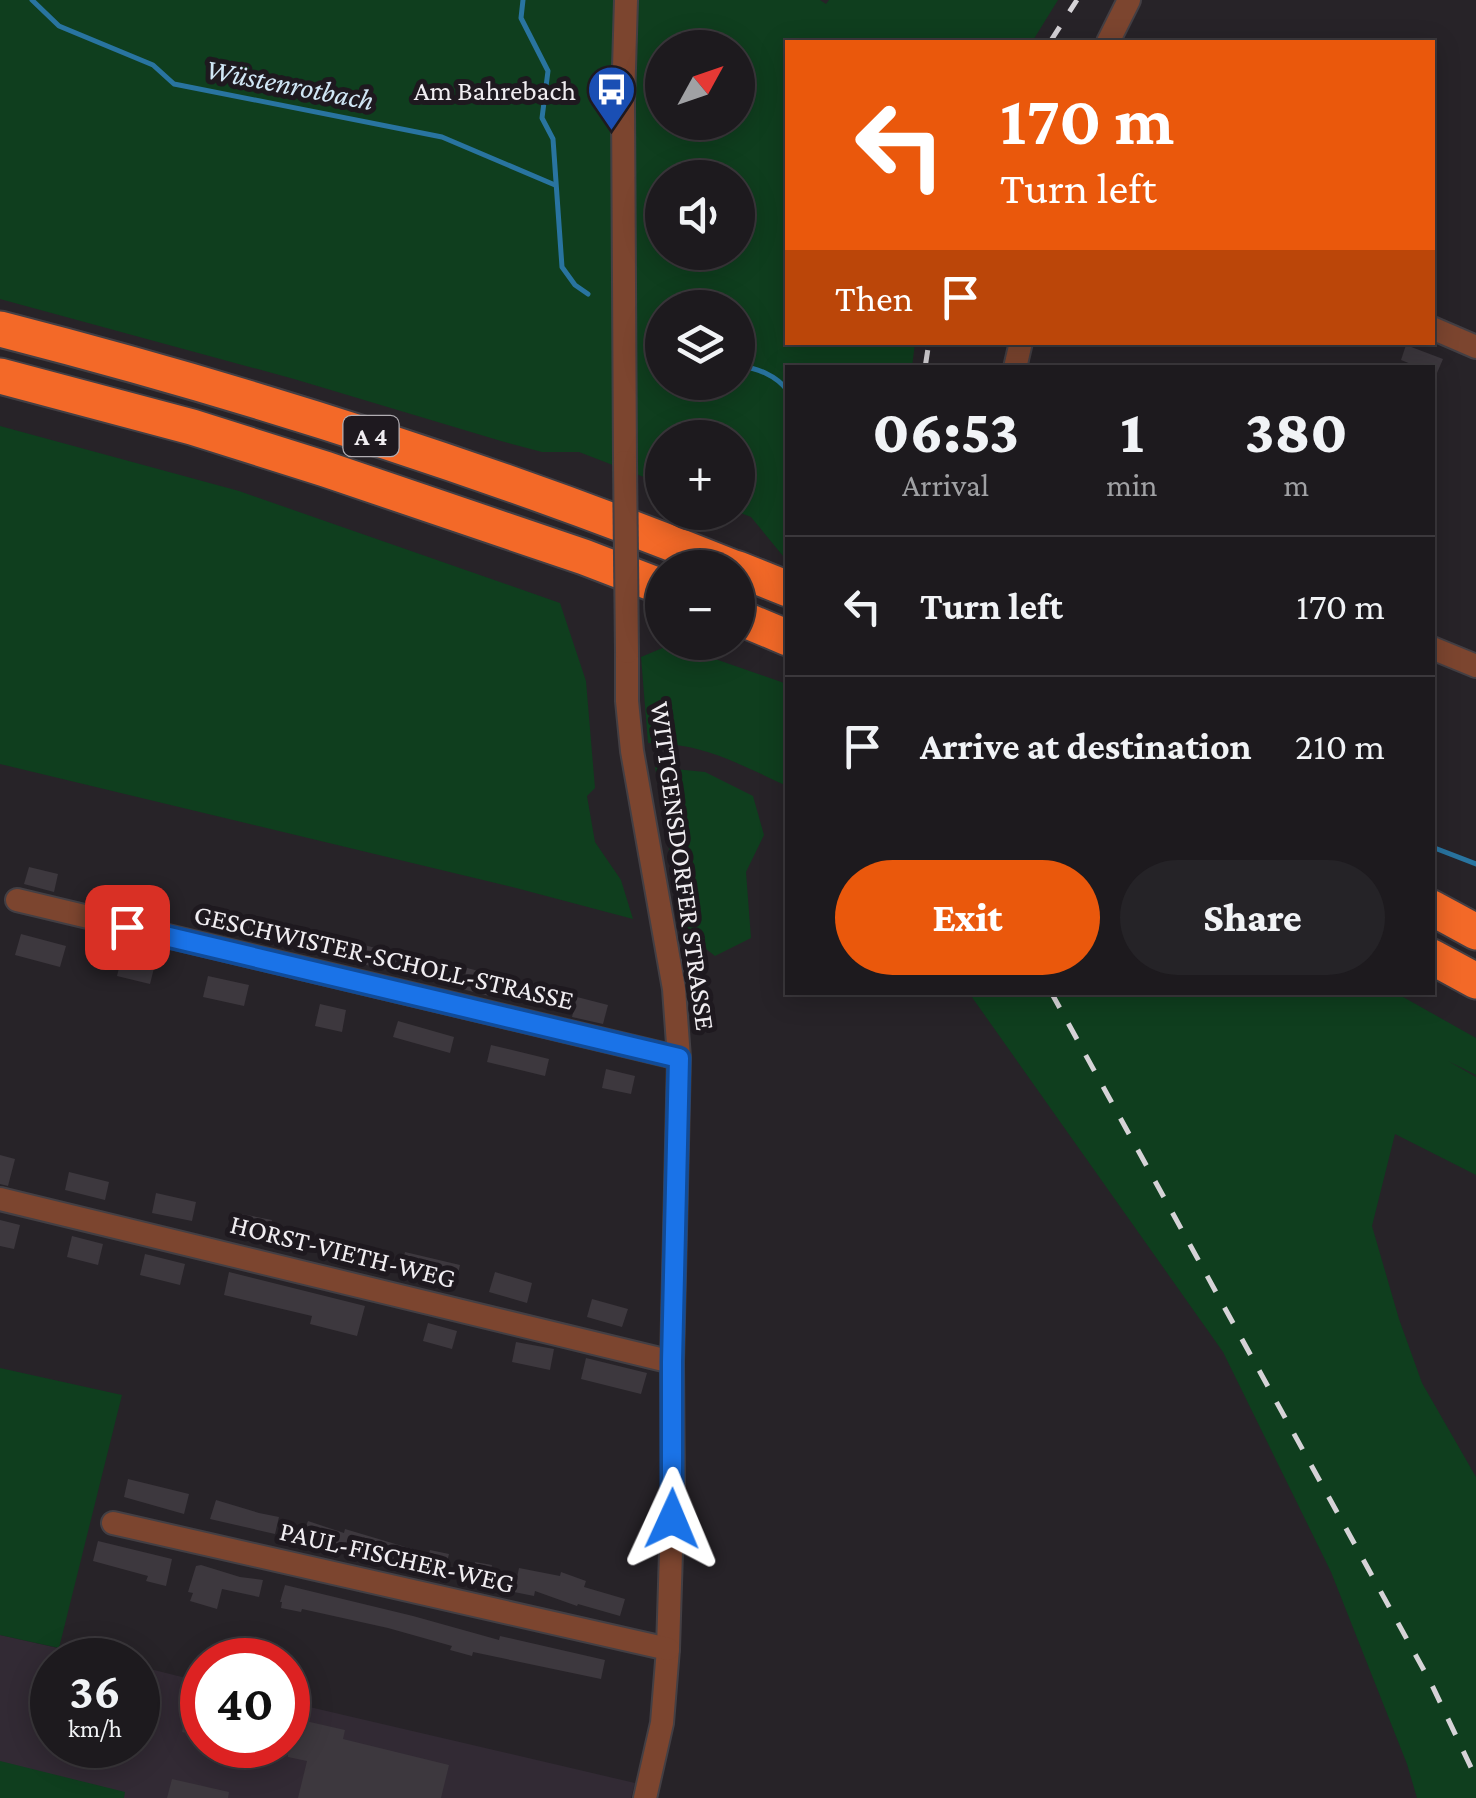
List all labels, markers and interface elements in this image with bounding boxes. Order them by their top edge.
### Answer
north arrow [645,30,755,140]
map controls [645,30,755,660]
water label: Wüstenrotbach [203,52,377,116]
bus stop icon: Am Bahrebach [585,64,637,132]
place label: Am Bahrebach [414,75,576,106]
icon: left [835,80,965,210]
text: 170 m [1000,81,1174,159]
button: sound [645,160,755,270]
text: Turn left [1000,163,1157,213]
icon: arrive [933,270,988,325]
text: Then [835,277,913,319]
button: layers [645,290,755,400]
text: 06:53 [872,398,1019,465]
text: 1 [1120,398,1144,465]
text: 380 [1245,398,1348,465]
road number: A 4 [344,416,398,456]
button: + [645,420,755,530]
text: Arrival [902,467,989,503]
text: min [1106,467,1158,503]
text: m [1283,467,1309,503]
button: − [645,550,755,660]
icon: left [835,579,890,634]
text: Turn left [920,585,1063,627]
text: 170 m [1296,585,1385,627]
street label: WITTGENSDORFER STRASSE [645,700,721,1032]
icon: arrive [835,719,890,774]
text: Arrive at destination [920,725,1252,767]
text: 210 m [1295,725,1385,767]
button: Exit [835,860,1100,975]
button: Share [1120,860,1385,975]
pin [85,885,170,970]
street label: GESCHWISTER-SCHOLL-STRASSE [191,898,577,1016]
icon: arrive [100,900,155,955]
street label: HORST-VIETH-WEG [227,1208,459,1294]
position arrow [620,1467,724,1571]
street label: PAUL-FISCHER-WEG [277,1515,517,1599]
speed limit sign: 40 [180,1638,310,1768]
text: 36 [69,1663,121,1719]
text: km/h [68,1715,122,1742]

